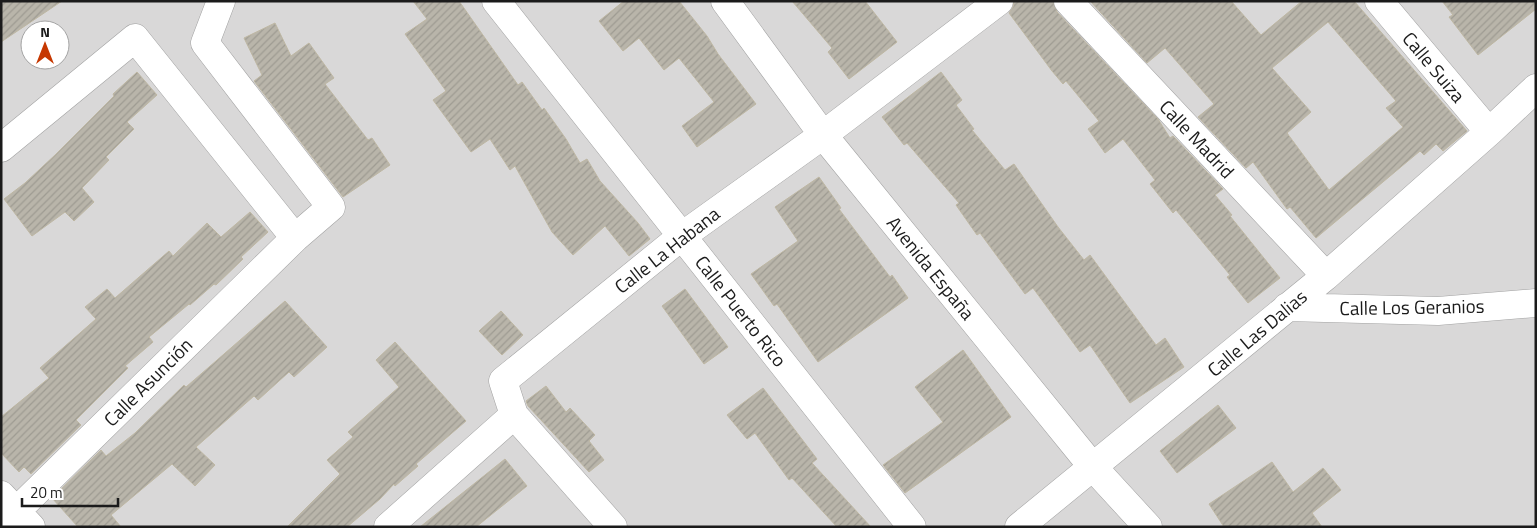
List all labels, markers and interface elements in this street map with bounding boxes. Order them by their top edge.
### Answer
north arrow [20,20,70,70]
text: N [40,21,50,42]
street label: Calle Suiza [1396,25,1473,109]
street label: Calle Madrid [1153,93,1242,185]
street label: Calle La Habana [608,199,726,300]
street label: Avenida España [880,209,983,326]
street label: Calle Puerto Rico [688,249,794,373]
street label: Calle Las Dalias [1200,282,1313,383]
street label: Calle Los Geranios [1339,291,1485,322]
street label: Calle Asunción [97,331,199,433]
scale bar [22,476,119,508]
text: 20 m [30,481,63,504]

